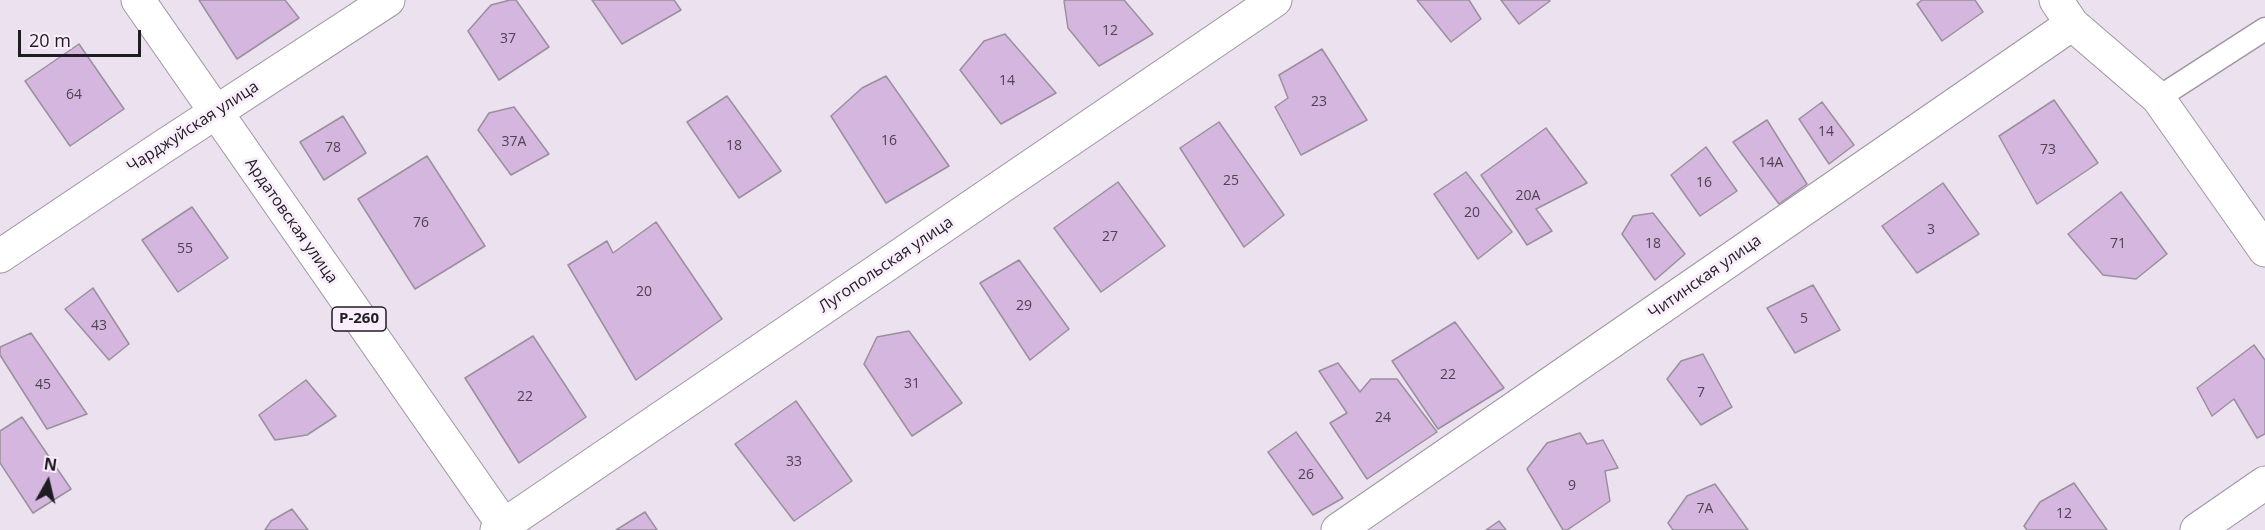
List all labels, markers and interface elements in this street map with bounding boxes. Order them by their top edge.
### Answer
scale bar [21,18,144,56]
house number: 12 [1102,23,1118,39]
text: 20 m [29,28,71,52]
house number: 37 [500,31,516,47]
house number: 14 [999,73,1015,89]
street label: Чарджуйская улица [124,77,262,177]
house number: 64 [66,87,82,103]
house number: 23 [1311,94,1327,110]
house number: 14 [1818,124,1834,140]
house number: 16 [881,133,897,149]
house number: 37А [502,134,526,150]
house number: 18 [726,138,742,154]
house number: 78 [325,140,341,156]
house number: 73 [2040,142,2056,158]
street label: Ардатовская улица [241,155,341,287]
house number: 14А [1759,155,1783,171]
house number: 25 [1223,173,1239,189]
house number: 16 [1696,175,1712,191]
house number: 20А [1516,188,1540,204]
house number: 20 [1464,205,1480,221]
street label: Лугопольская улица [815,213,957,317]
house number: 76 [413,215,429,231]
house number: 3 [1927,222,1935,238]
house number: 27 [1102,229,1118,245]
street label: Читинская улица [1645,231,1765,323]
house number: 18 [1645,236,1661,252]
house number: 71 [2110,236,2126,252]
house number: 55 [177,241,193,257]
house number: 20 [636,284,652,300]
house number: 29 [1016,298,1032,314]
road number: Р-260 [332,307,386,331]
house number: 5 [1800,311,1808,327]
house number: 43 [91,318,107,334]
house number: 22 [1440,367,1456,383]
house number: 31 [904,376,920,392]
house number: 45 [35,377,51,393]
house number: 7 [1697,385,1705,401]
house number: 22 [517,389,533,405]
house number: 24 [1375,410,1391,426]
north arrow [18,452,78,512]
text: N [43,452,58,476]
house number: 33 [786,454,802,470]
house number: 26 [1298,467,1314,483]
house number: 9 [1568,478,1576,494]
house number: 7А [1697,501,1713,517]
house number: 12 [2056,506,2072,522]

